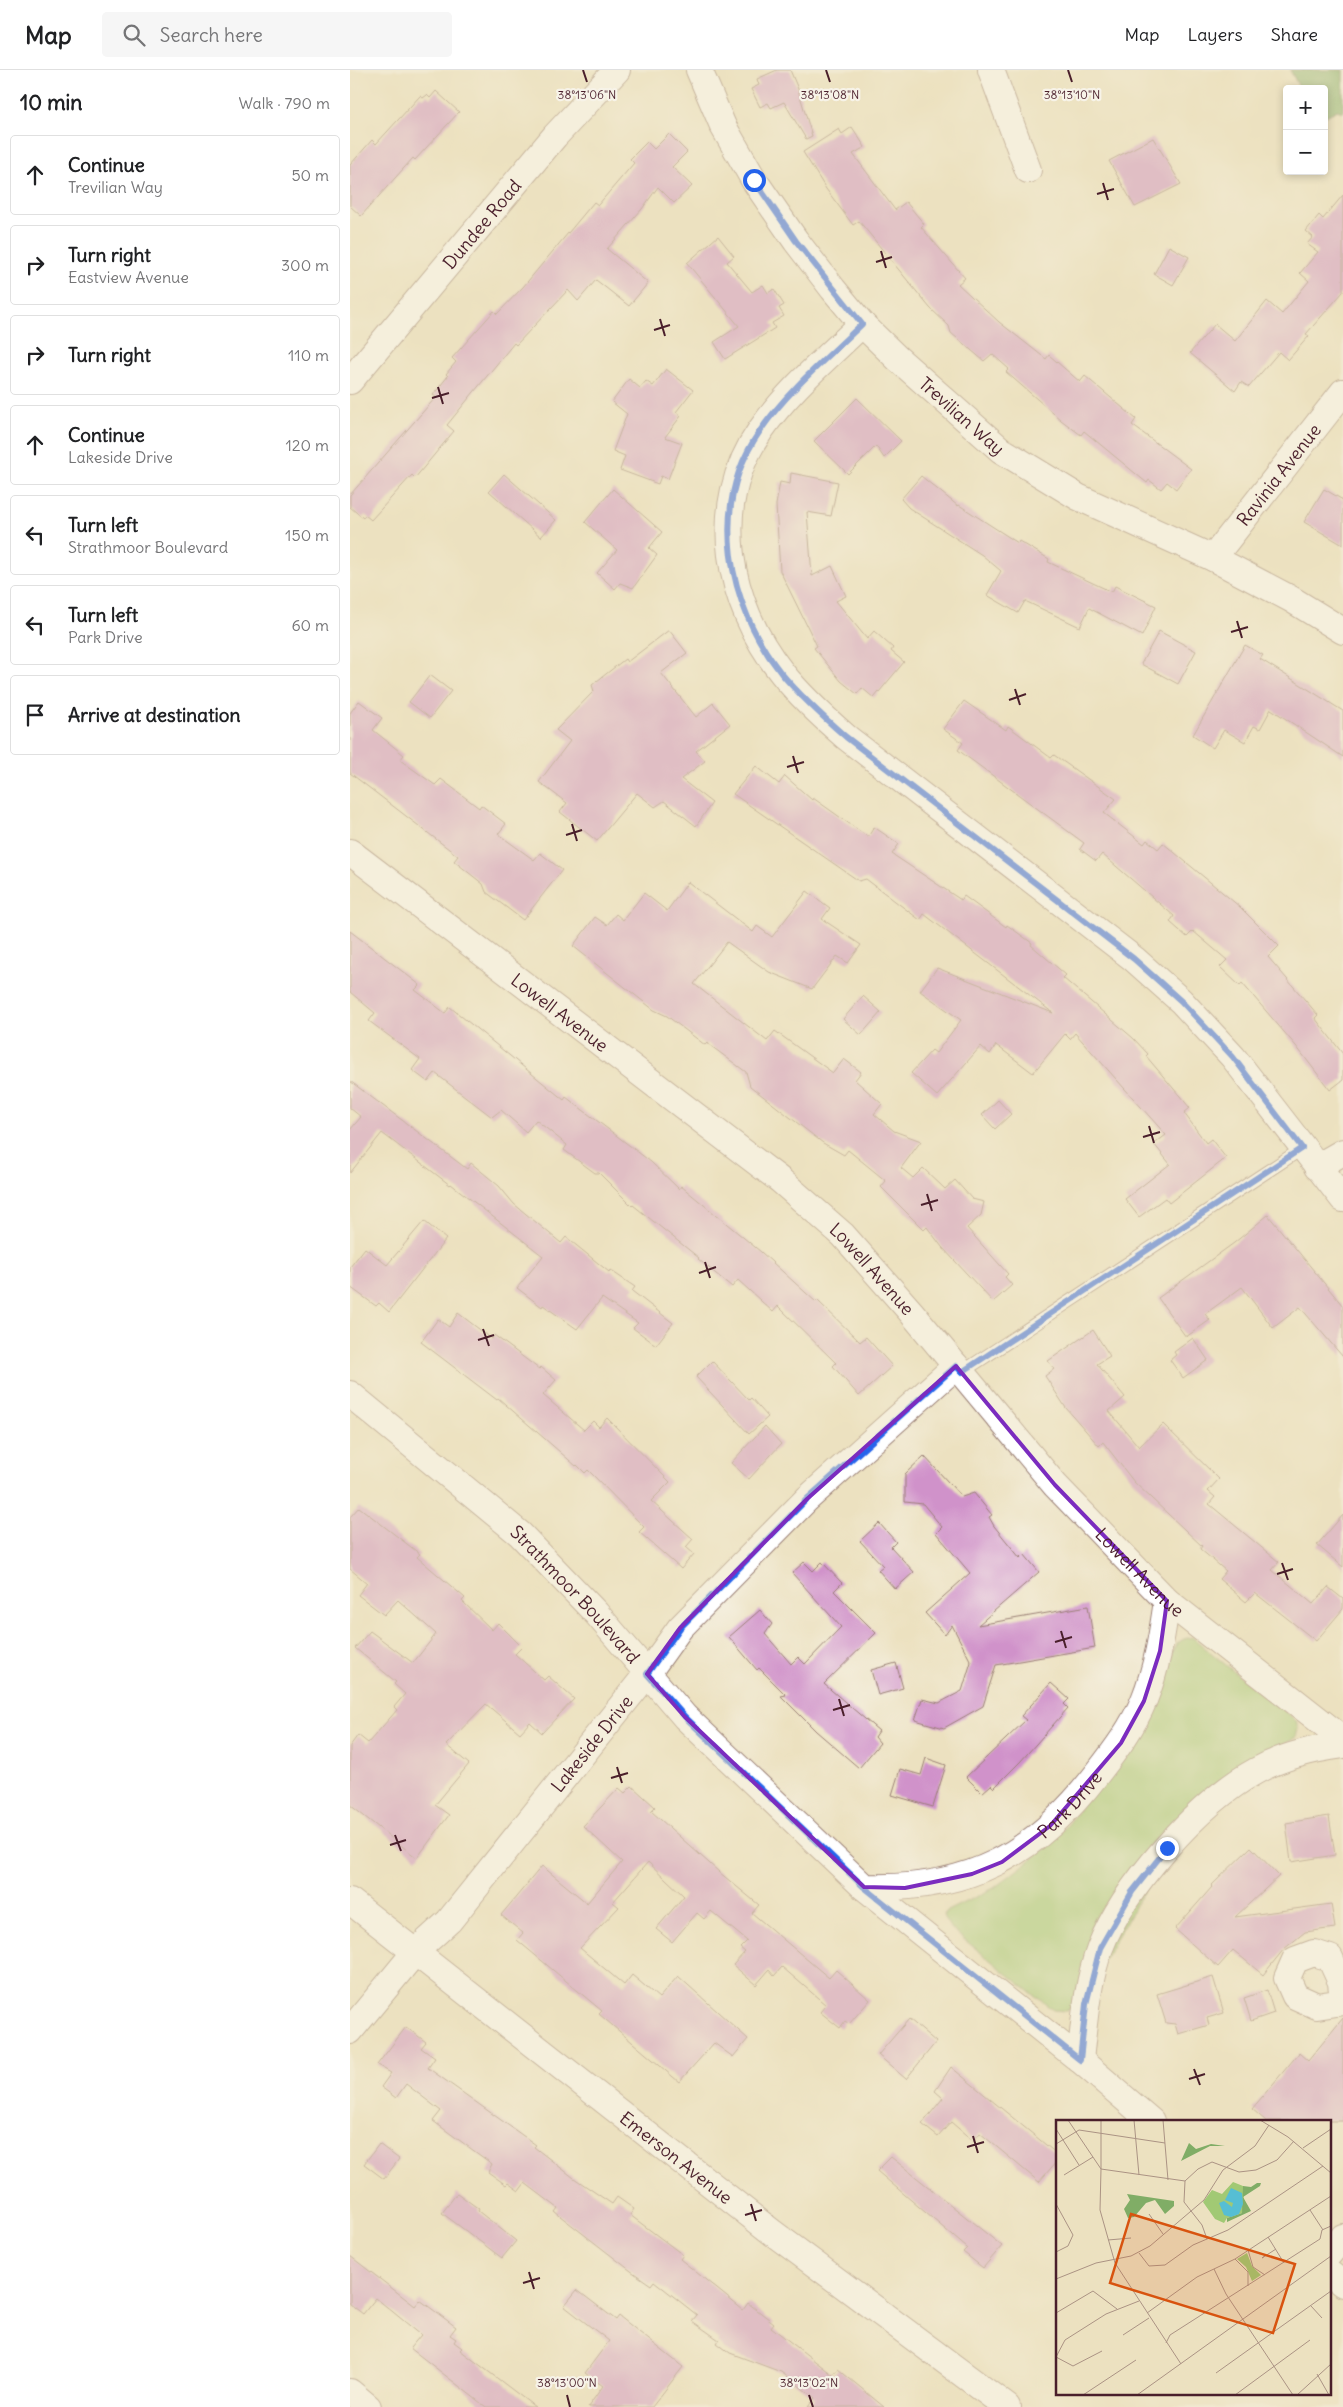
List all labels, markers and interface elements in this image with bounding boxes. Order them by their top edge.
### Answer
search box [102,12,452,57]
text: Map [25,20,72,50]
icon: search [120,21,148,49]
text: Search here [160,23,263,47]
text: Map [1124,23,1159,46]
text: Layers [1187,23,1243,46]
text: Share [1271,23,1318,46]
map controls [1283,85,1328,175]
button: + [1283,85,1328,130]
text: 38°13'06"N [558,87,616,102]
text: 38°13'08"N [801,87,859,102]
text: 38°13'10"N [1044,87,1100,102]
text: 10 min [20,89,82,116]
text: Walk · 790 m [239,93,330,113]
button: − [1283,130,1328,175]
text: Continue [68,153,145,177]
icon: ahead [21,161,49,189]
text: 50 m [291,165,329,185]
route start [743,169,766,192]
street label: Dundee Road [437,174,526,273]
text: Trevilian Way [68,177,163,197]
text: Turn right [68,243,151,267]
icon: right [21,251,49,279]
text: 300 m [281,255,329,275]
text: Eastview Avenue [68,267,189,287]
icon: right [21,341,49,369]
text: Turn right [68,343,151,367]
text: 110 m [288,345,329,365]
street label: Trevilian Way [914,372,1010,460]
street label: Ravinia Avenue [1231,419,1326,530]
text: Continue [68,423,145,447]
icon: ahead [21,431,49,459]
text: 120 m [286,435,329,455]
text: Lakeside Drive [68,447,173,467]
text: Turn left [68,513,138,537]
icon: left [21,521,49,549]
text: 150 m [285,525,329,545]
text: Strathmoor Boulevard [68,537,228,557]
text: Turn left [68,603,138,627]
icon: left [21,611,49,639]
text: 60 m [291,615,329,635]
text: Park Drive [68,627,143,647]
icon: arrive [21,701,49,729]
text: Arrive at destination [68,703,241,727]
street label: Lowell Avenue [507,968,613,1057]
street label: Lowell Avenue [825,1217,920,1320]
street label: Strathmoor Boulevard [506,1520,645,1668]
street label: Lowell Avenue [1091,1523,1189,1622]
street label: Lakeside Drive [546,1690,637,1797]
street label: Park Drive [1032,1766,1107,1843]
route end [1156,1837,1179,1860]
street label: Emerson Avenue [616,2106,737,2208]
inset map [1056,2120,1331,2394]
text: 38°13'00"N [537,2375,597,2390]
text: 38°13'02"N [780,2375,838,2390]

